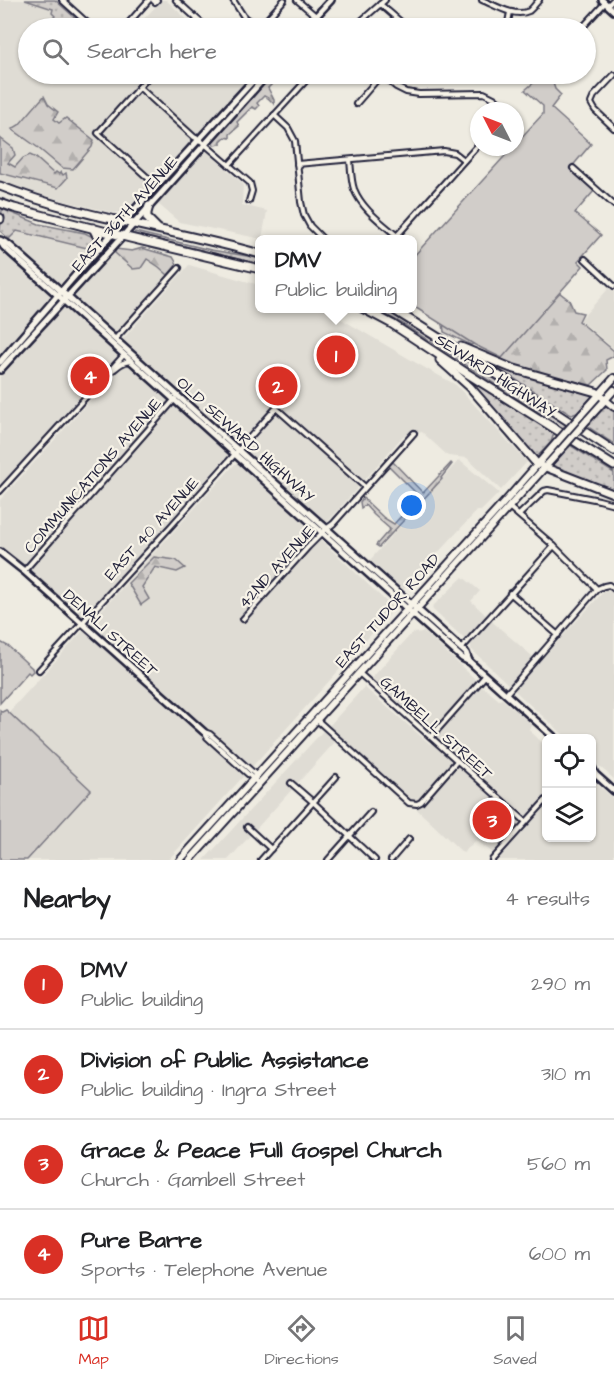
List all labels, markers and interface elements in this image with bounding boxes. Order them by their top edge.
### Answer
search box [18,18,596,84]
icon: search [39,35,72,68]
text: Search here [87,36,217,67]
north arrow [470,102,524,156]
street label: EAST 36TH AVENUE [67,151,183,276]
popup [255,235,417,313]
text: DMV [275,245,321,276]
text: Public building [275,276,397,304]
street label: SEWARD HIGHWAY [431,329,561,423]
pin: 1 [316,332,356,378]
pin: 4 [70,354,110,398]
pin: 2 [258,364,298,408]
street label: OLD SEWARD HIGHWAY [172,372,319,508]
street label: COMMUNICATIONS AVENUE [19,393,167,558]
street label: EAST 40 AVENUE [99,472,204,585]
your location [397,491,426,520]
street label: 42ND AVENUE [233,520,320,613]
street label: EAST TUDOR ROAD [330,549,445,673]
street label: DENALI STREET [58,584,163,681]
street label: GAMBELL STREET [375,671,497,784]
map controls [542,734,596,842]
button: locate [542,734,596,788]
button: layers [542,788,596,842]
pin: 3 [472,798,512,842]
text: Nearby [24,881,111,917]
text: 4 results [505,885,590,913]
text: DMV [81,955,127,986]
text: 1 [42,970,45,998]
text: 290 m [531,970,590,998]
text: Public building [81,986,203,1014]
text: Division of Public Assistance [81,1045,369,1076]
text: 2 [38,1060,49,1088]
text: 310 m [541,1060,590,1088]
text: Public building · Ingra Street [81,1076,336,1104]
text: Grace & Peace Full Gospel Church [81,1135,441,1166]
text: 3 [38,1150,49,1178]
text: 560 m [527,1150,590,1178]
text: Church · Gambell Street [81,1166,305,1194]
text: Pure Barre [81,1225,202,1256]
text: 4 [37,1240,50,1268]
text: 600 m [529,1240,590,1268]
text: Sports · Telephone Avenue [81,1256,328,1284]
tab: Map [77,1312,110,1370]
tab: Directions [265,1312,339,1370]
tab: Saved [493,1312,537,1370]

